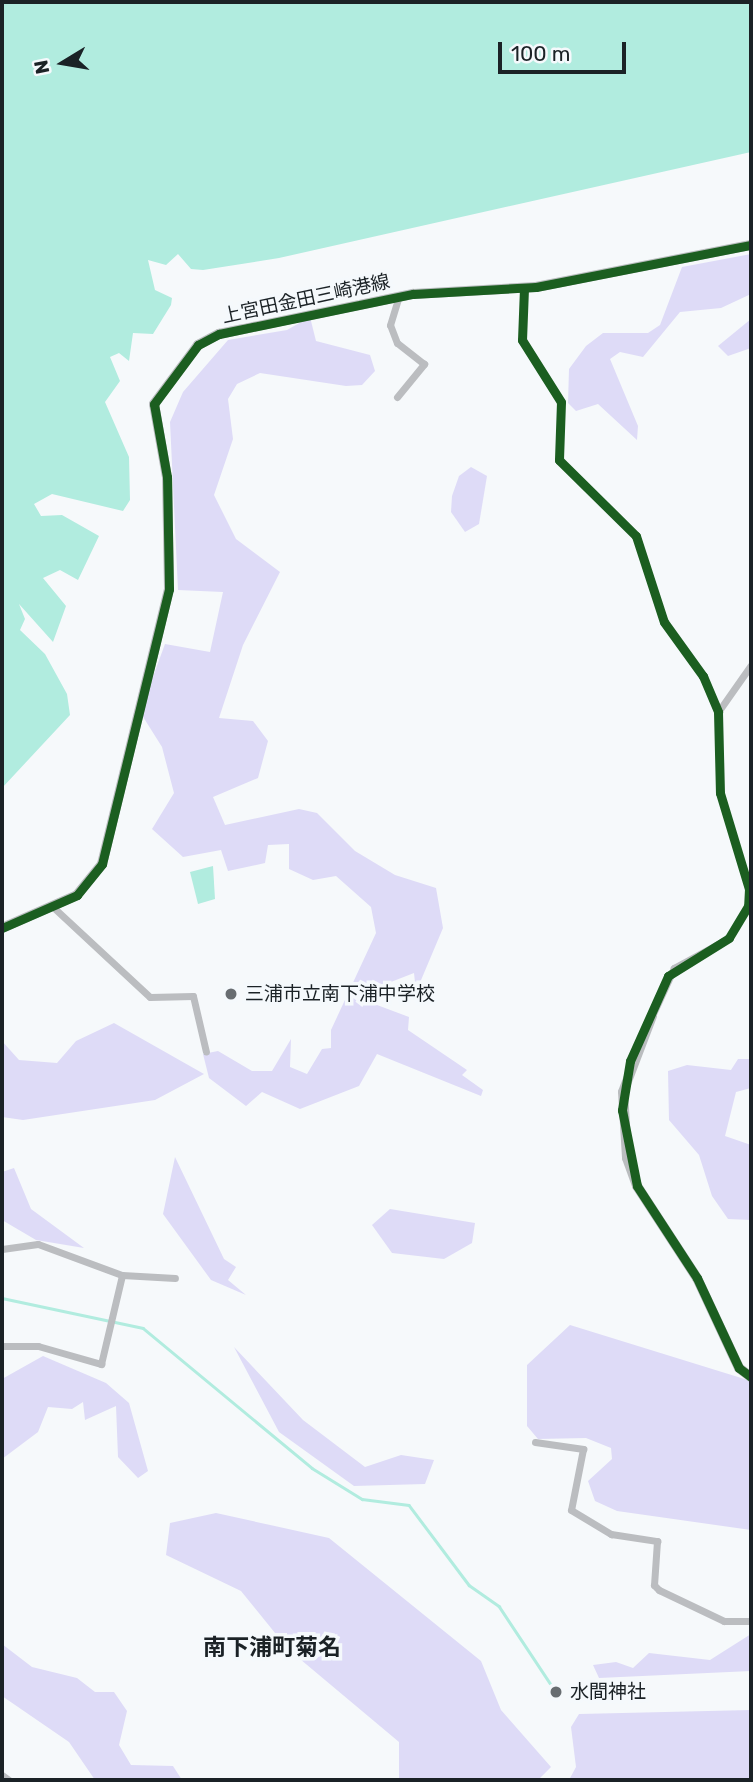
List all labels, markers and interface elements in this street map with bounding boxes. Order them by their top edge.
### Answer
north arrow [28,28,98,98]
scale bar [501,28,629,72]
text: 100 m [511,41,570,66]
text: N [29,58,54,76]
street label: 上宮田金田三崎港線 [220,270,392,328]
place label: 三浦市立南下浦中学校 [245,983,435,1005]
marker: 三浦市立南下浦中学校 [223,986,239,1002]
district label: 南下浦町菊名 [203,1633,341,1661]
place label: 水間神社 [570,1681,646,1703]
marker: 水間神社 [548,1684,564,1700]

